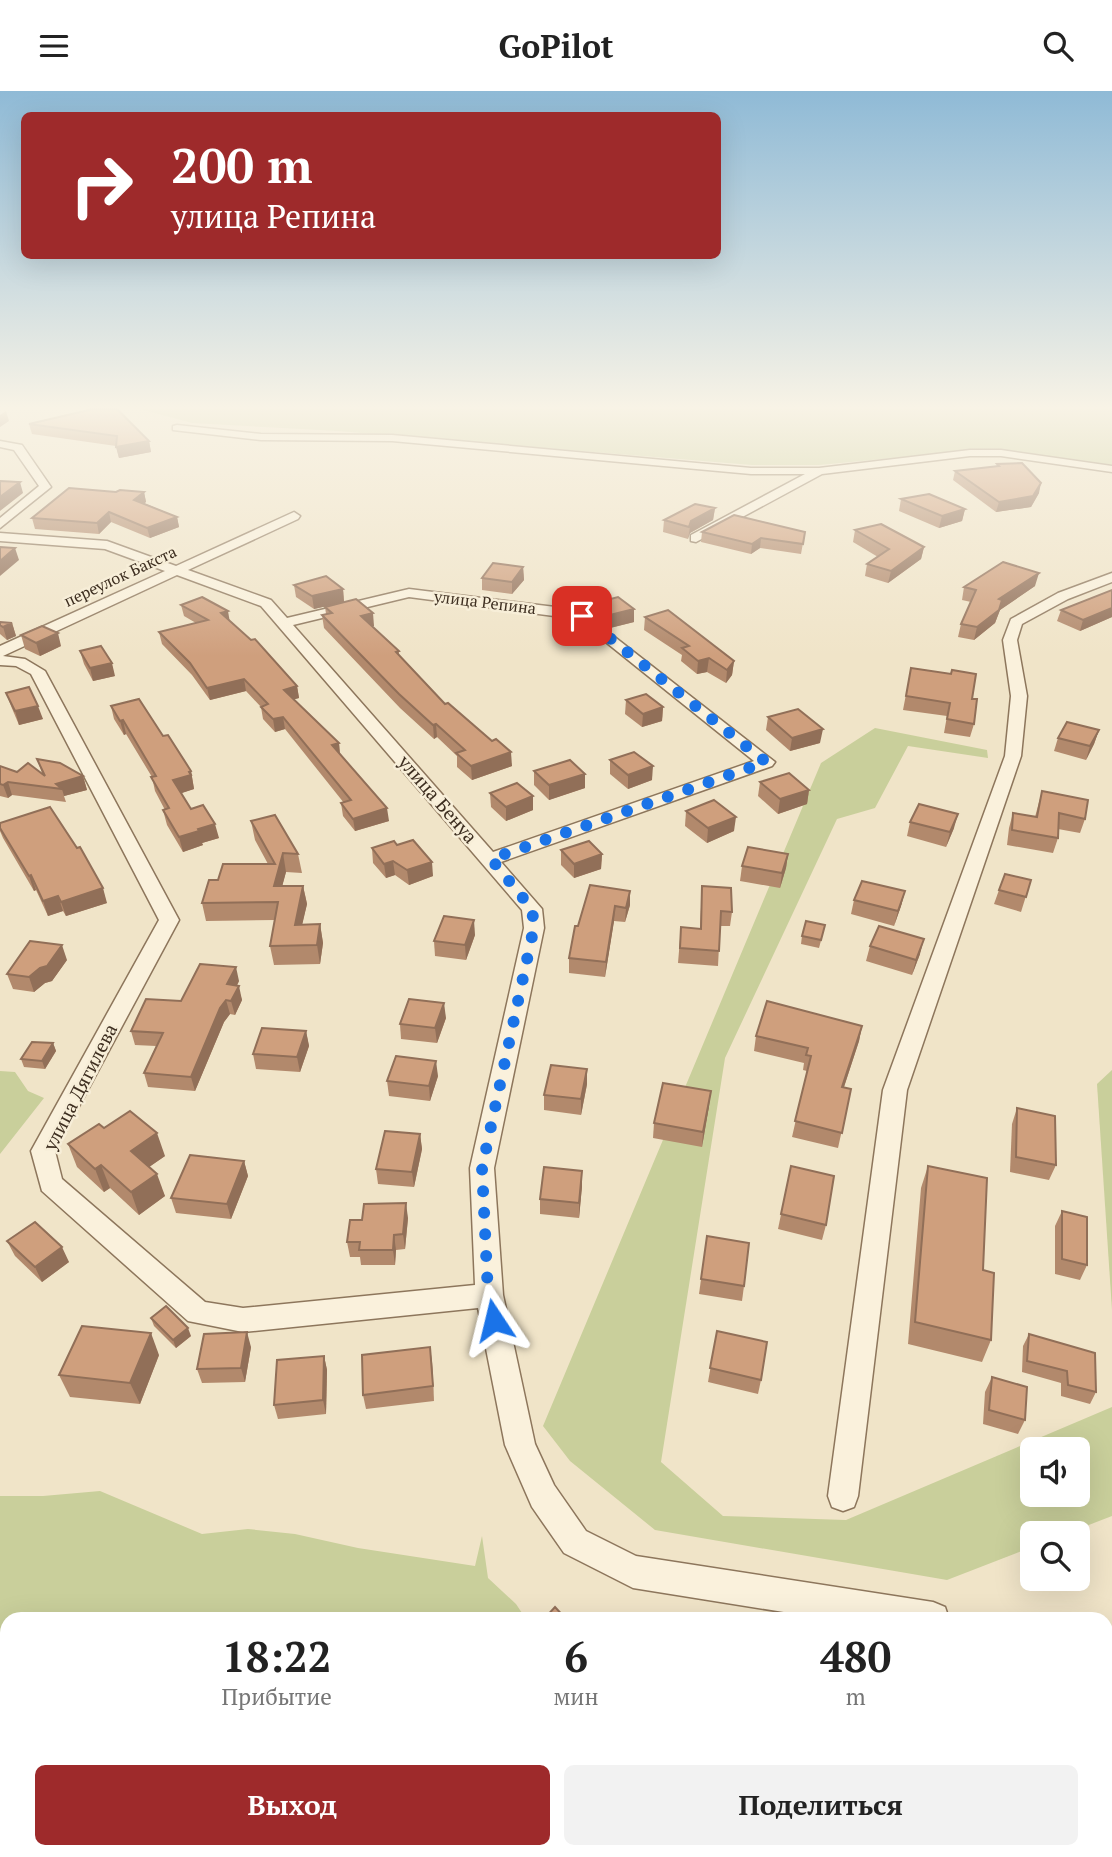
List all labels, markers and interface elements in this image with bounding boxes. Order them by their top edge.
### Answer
text: GoPilot [498,25,614,67]
icon: menu [35,27,73,65]
icon: search [1039,27,1077,65]
text: 200 m [171,132,313,197]
icon: right [56,140,147,231]
text: улица Репина [171,195,376,237]
street label: переулок Бакста [60,540,180,612]
street label: улица Репина [432,585,537,619]
pin [552,586,612,646]
icon: arrive [563,597,601,635]
street label: улица Бенуа [393,749,484,848]
street label: улица Дягилева [36,1019,123,1155]
position arrow [457,1283,531,1357]
map controls [1020,1437,1090,1591]
button: sound [1020,1437,1090,1507]
button: search [1020,1521,1090,1591]
text: 18:22 [222,1628,331,1684]
text: 6 [564,1628,588,1684]
text: 480 [820,1628,891,1684]
text: Прибытие [222,1681,332,1712]
text: мин [553,1681,599,1712]
text: m [846,1681,866,1712]
button: Выход [35,1765,550,1845]
button: Поделиться [564,1765,1078,1845]

